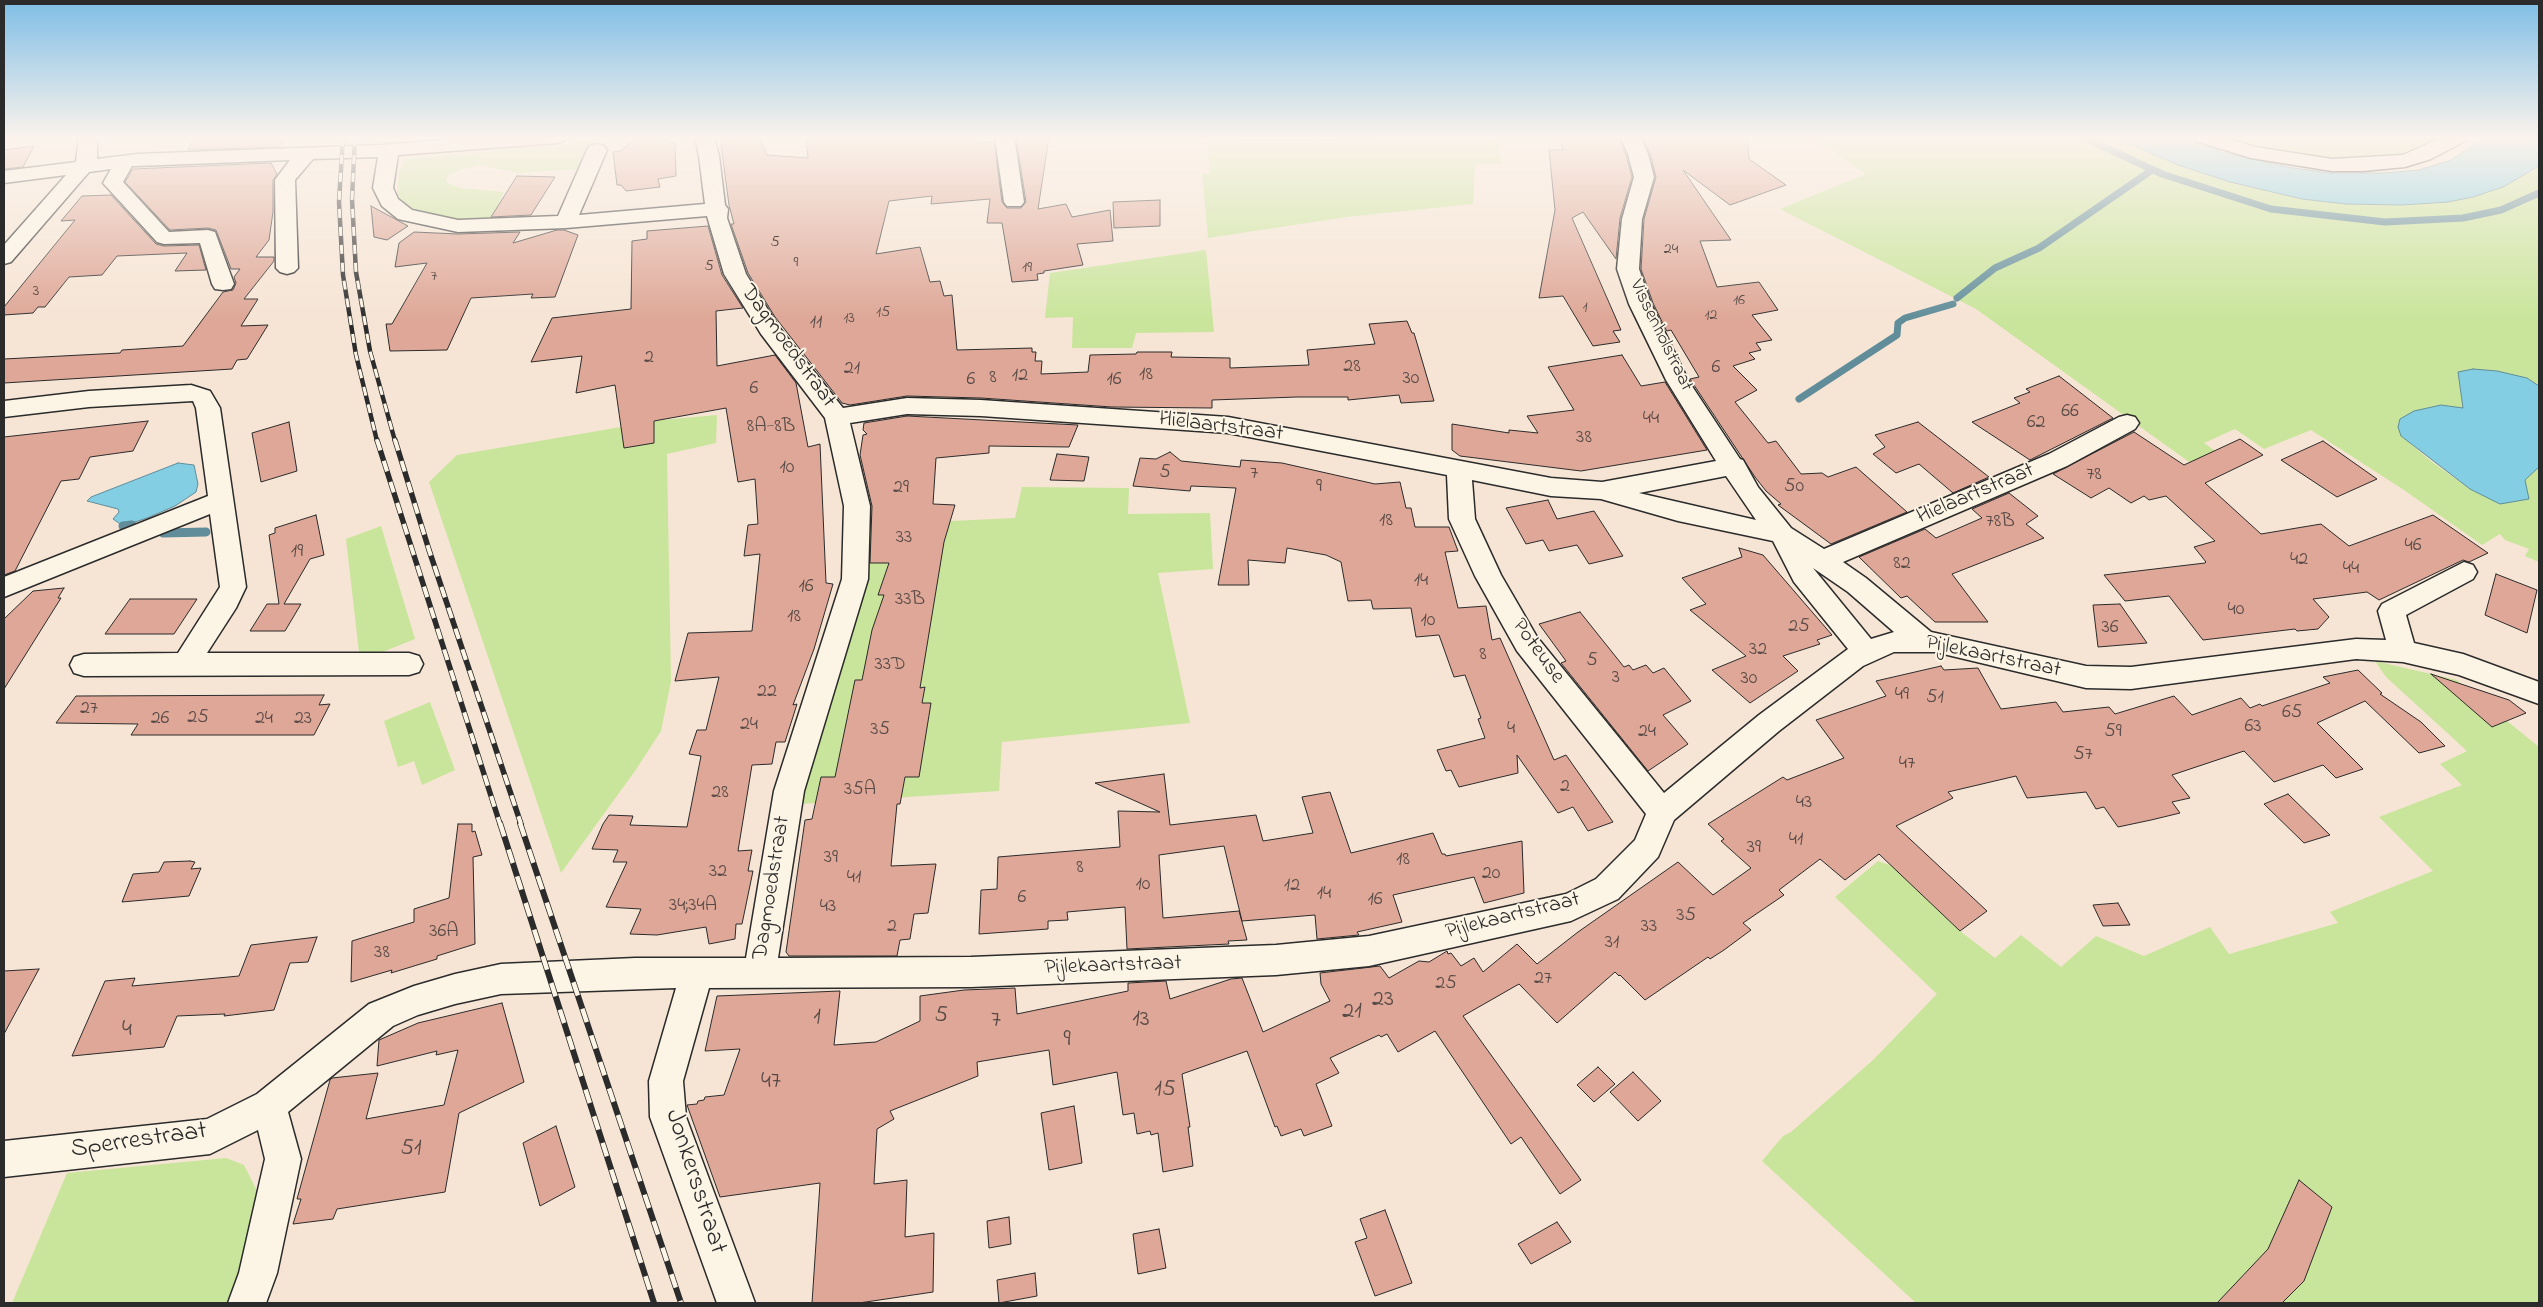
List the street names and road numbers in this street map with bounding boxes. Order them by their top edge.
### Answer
street label: Vissenholstraat [1623,277,1697,395]
street label: Dagmoedstraat [734,280,840,414]
street label: Hielaartstraat [1157,407,1285,449]
street label: Hielaartstraat [1913,458,2039,532]
street label: Poteuse [1505,614,1569,690]
street label: Pijlekaartstraat [1923,631,2063,685]
street label: Dagmoedstraat [749,814,797,962]
street label: Pijlekaartstraat [1443,888,1583,946]
street label: Pijlekaartstraat [1044,951,1182,983]
street label: Jonkersstraat [656,1106,732,1258]
street label: Sperrestraat [69,1117,209,1167]

